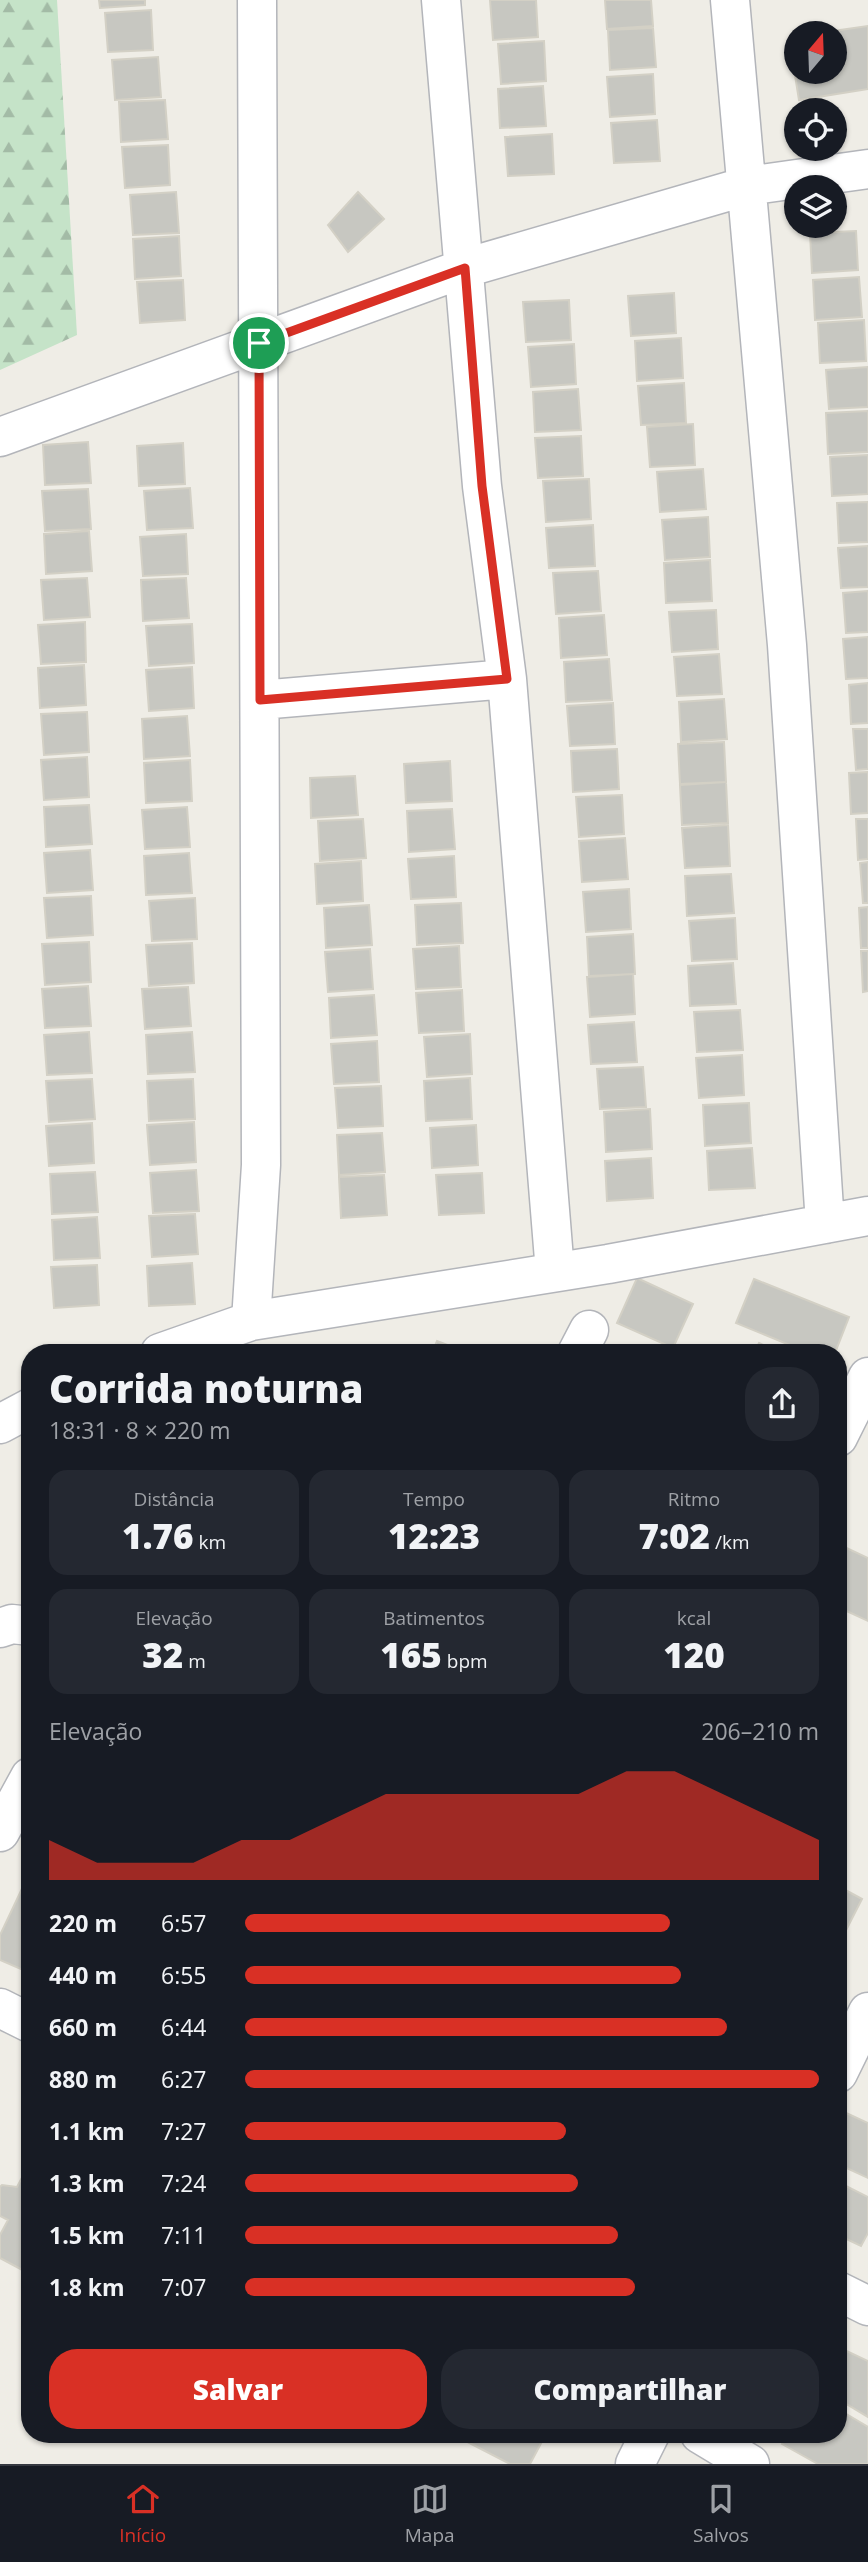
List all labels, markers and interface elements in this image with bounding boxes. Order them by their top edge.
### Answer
north arrow [784,21,847,84]
map controls [784,21,847,238]
button: locate [784,98,847,161]
button: layers [784,175,847,238]
pin [229,313,289,373]
icon: arrive [240,324,278,362]
text: Corrida noturna [49,1362,363,1414]
button: share [745,1367,819,1441]
text: 18:31 · 8 × 220 m [49,1414,231,1446]
text: Distância [133,1486,215,1512]
text: Tempo [403,1486,465,1512]
text: Ritmo [668,1486,720,1512]
text: 1.76 [122,1512,194,1559]
text: 12:23 [388,1512,480,1559]
text: 7:02 [638,1512,710,1559]
text: km [194,1529,226,1555]
text: /km [710,1529,750,1555]
text: Elevação [135,1605,213,1631]
text: Batimentos [383,1605,485,1631]
text: kcal [677,1605,711,1631]
text: 32 [142,1631,183,1678]
text: 165 [380,1631,442,1678]
text: 120 [663,1631,725,1678]
text: m [183,1648,206,1674]
text: bpm [442,1648,488,1674]
text: Elevação [49,1715,142,1747]
text: 206–210 m [701,1715,819,1747]
text: 220 m [49,1907,117,1939]
text: 6:57 [161,1907,207,1939]
text: 440 m [49,1959,117,1991]
text: 6:55 [161,1959,207,1991]
text: 660 m [49,2011,117,2043]
text: 6:44 [161,2011,207,2043]
text: 880 m [49,2063,117,2095]
text: 6:27 [161,2063,207,2095]
text: 1.1 km [49,2115,125,2147]
text: 7:27 [161,2115,207,2147]
text: 1.3 km [49,2167,125,2199]
text: 7:24 [161,2167,207,2199]
text: 1.5 km [49,2219,125,2251]
text: 7:11 [161,2219,207,2251]
text: 1.8 km [49,2271,125,2303]
text: 7:07 [161,2271,207,2303]
button: Salvar [49,2349,427,2429]
button: Compartilhar [441,2349,819,2429]
tab: Início [119,2480,166,2548]
tab: Mapa [405,2480,455,2548]
tab: Salvos [693,2480,749,2548]

